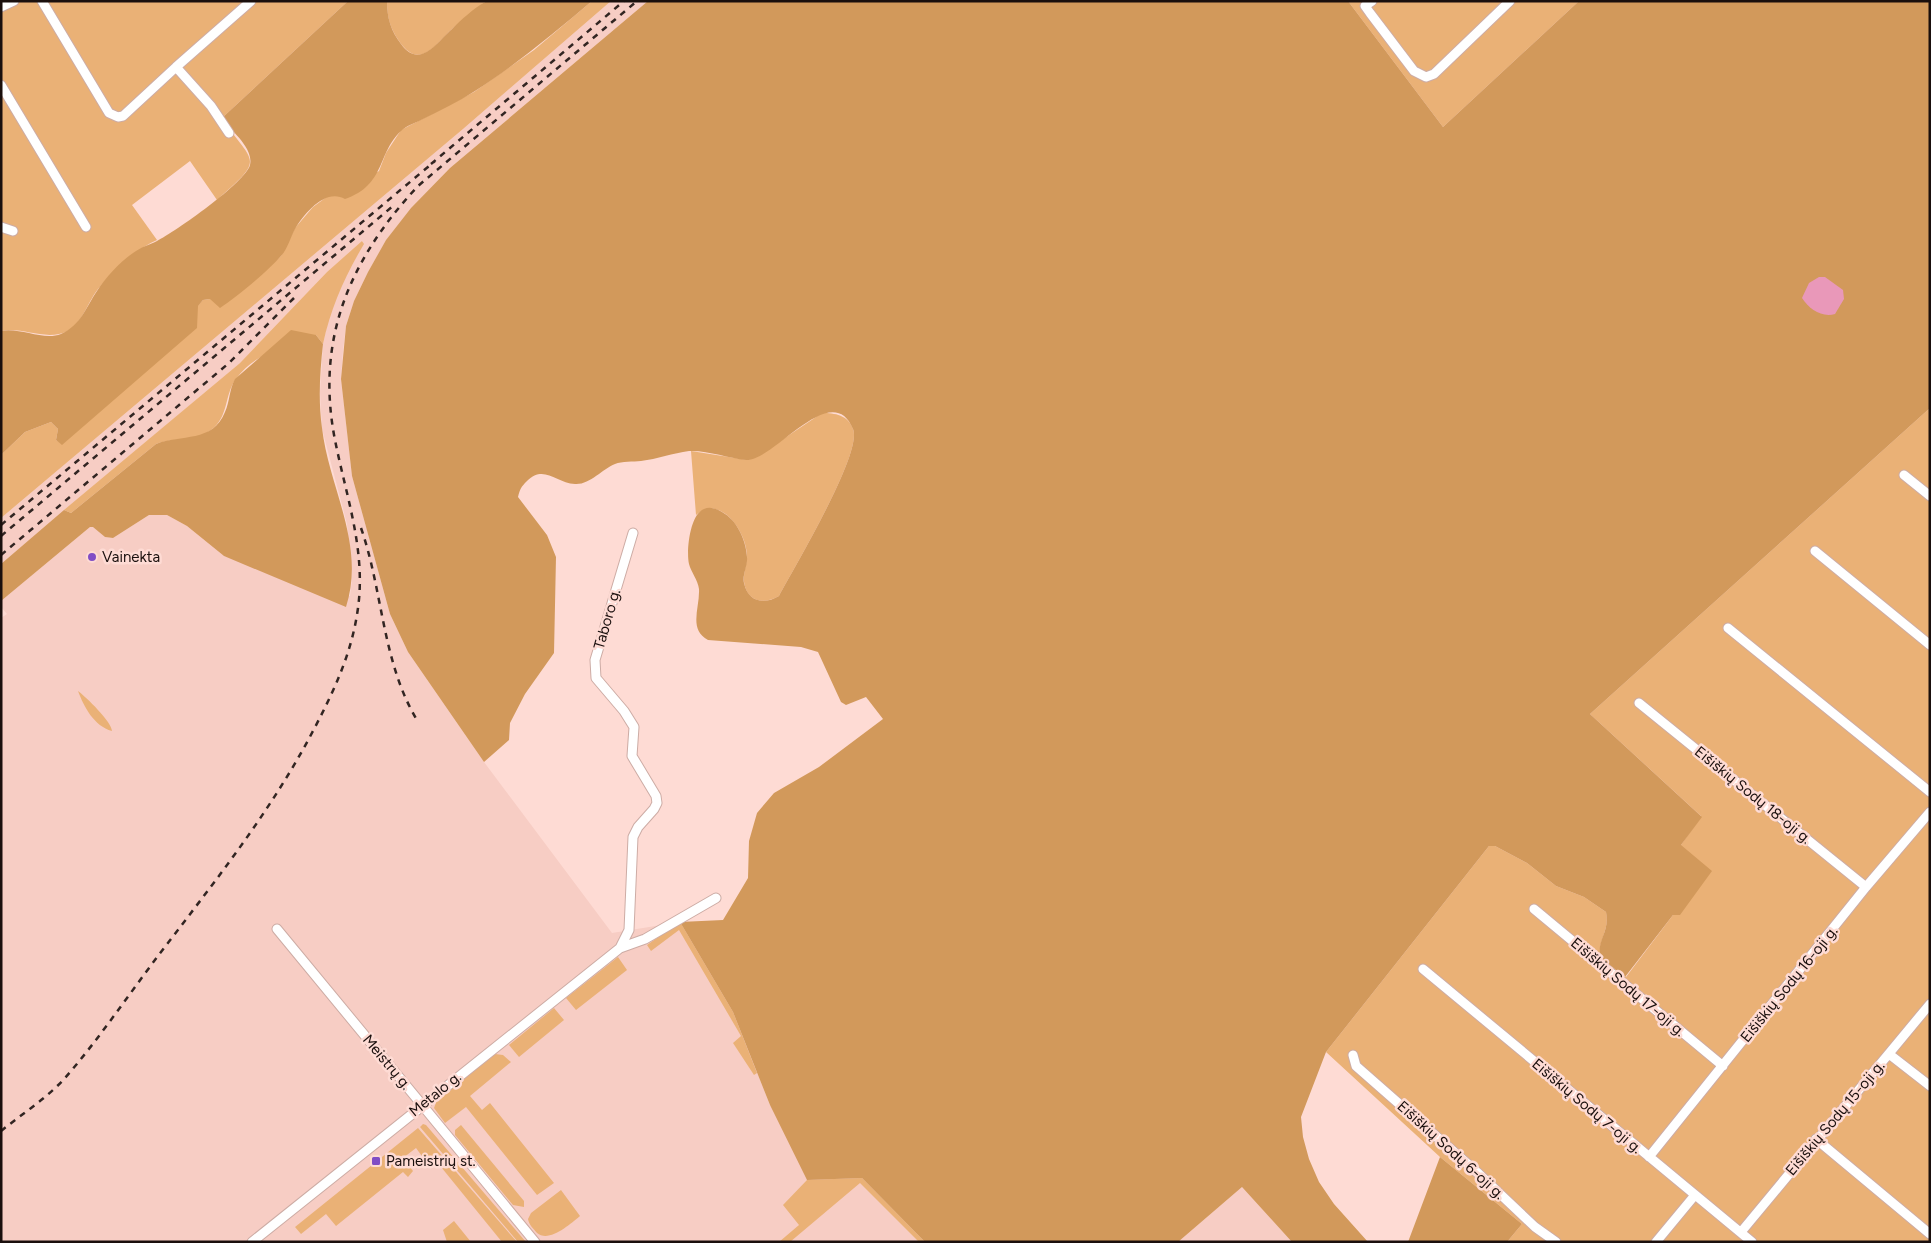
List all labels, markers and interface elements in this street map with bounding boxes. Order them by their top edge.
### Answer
place label: Vainekta [102,548,160,566]
marker: Vainekta [86,551,98,563]
street label: Taboro g. [590,587,624,651]
street label: Eišiškių Sodų 18-oji g. [1691,742,1815,848]
street label: Eišiškių Sodų 16-oji g. [1737,922,1841,1046]
street label: Eišiškių Sodų 17-oji g. [1567,934,1689,1040]
street label: Meistrų g. [359,1031,415,1093]
street label: Eišiškių Sodų 7-oji g. [1528,1055,1646,1157]
street label: Eišiškių Sodų 15-oji g. [1782,1057,1888,1179]
street label: Metalo g. [405,1068,465,1120]
street label: Eišiškių Sodų 6-oji g. [1394,1097,1508,1203]
place label: Pameistrių st. [386,1152,476,1170]
marker: Pameistrių st. [370,1155,382,1167]

